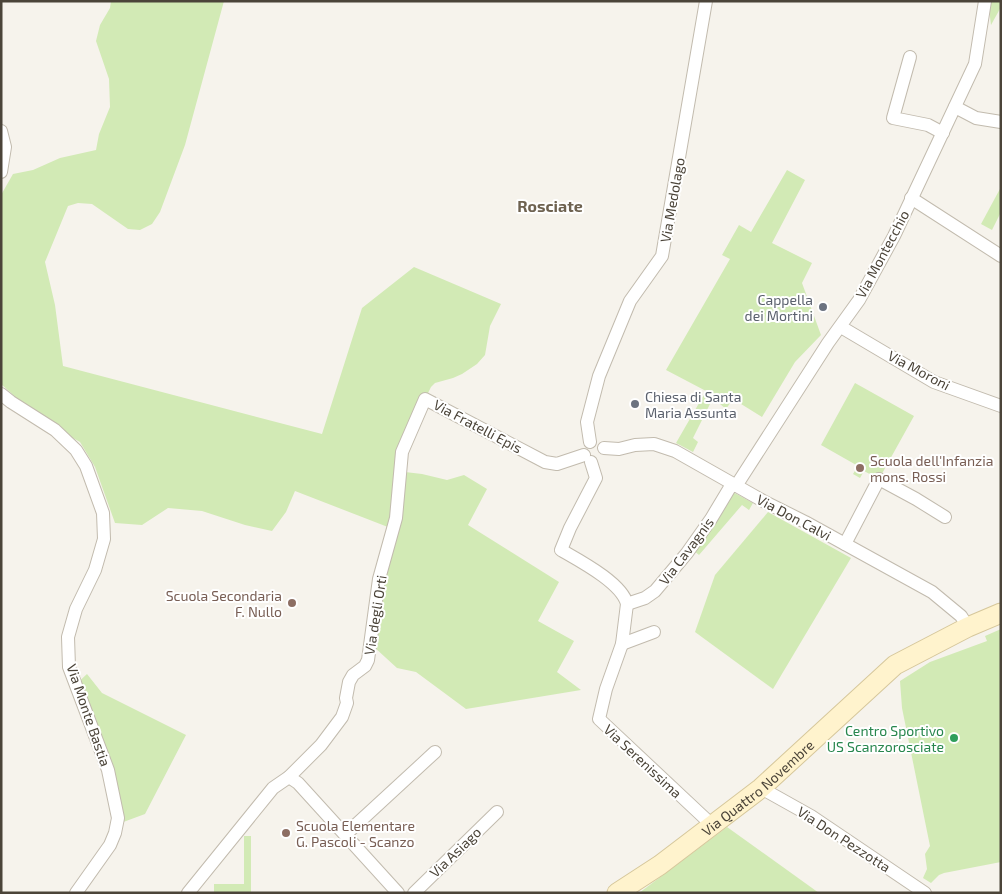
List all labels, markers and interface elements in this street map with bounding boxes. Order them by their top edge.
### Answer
street label: Via Medolago [656,156,688,244]
district label: Rosciate [517,196,583,215]
street label: Via Montecchio [852,207,912,301]
place label: Cappella dei Mortini [745,291,813,324]
marker: Cappella dei Mortini [817,301,829,313]
street label: Via Moroni [885,347,953,393]
place label: Chiesa di Santa Maria Assunta [645,388,741,421]
street label: Via Fratelli Epis [431,396,525,456]
marker: Chiesa di Santa Maria Assunta [629,398,641,410]
place label: Scuola dell'Infanzia mons. Rossi [870,452,993,485]
marker: Scuola dell'Infanzia mons. Rossi [854,462,866,474]
street label: Via Don Calvi [754,490,834,544]
street label: Via Cavagnis [655,514,717,588]
street label: Via degli Orti [360,574,390,656]
place label: Scuola Secondaria F. Nullo [166,587,282,620]
marker: Scuola Secondaria F. Nullo [286,597,298,609]
street label: Via Monte Bastia [64,662,114,768]
street label: Via Serenissima [600,721,686,801]
place label: Centro Sportivo US Scanzorosciate [827,722,944,755]
marker: Centro Sportivo US Scanzorosciate [948,732,960,744]
street label: Via Quattro Novembre [698,736,817,839]
street label: Via Don Pezzotta [794,803,894,875]
place label: Scuola Elementare G. Pascoli - Scanzo [296,817,415,850]
street label: Via Asiago [426,823,484,881]
marker: Scuola Elementare G. Pascoli - Scanzo [280,827,292,839]

